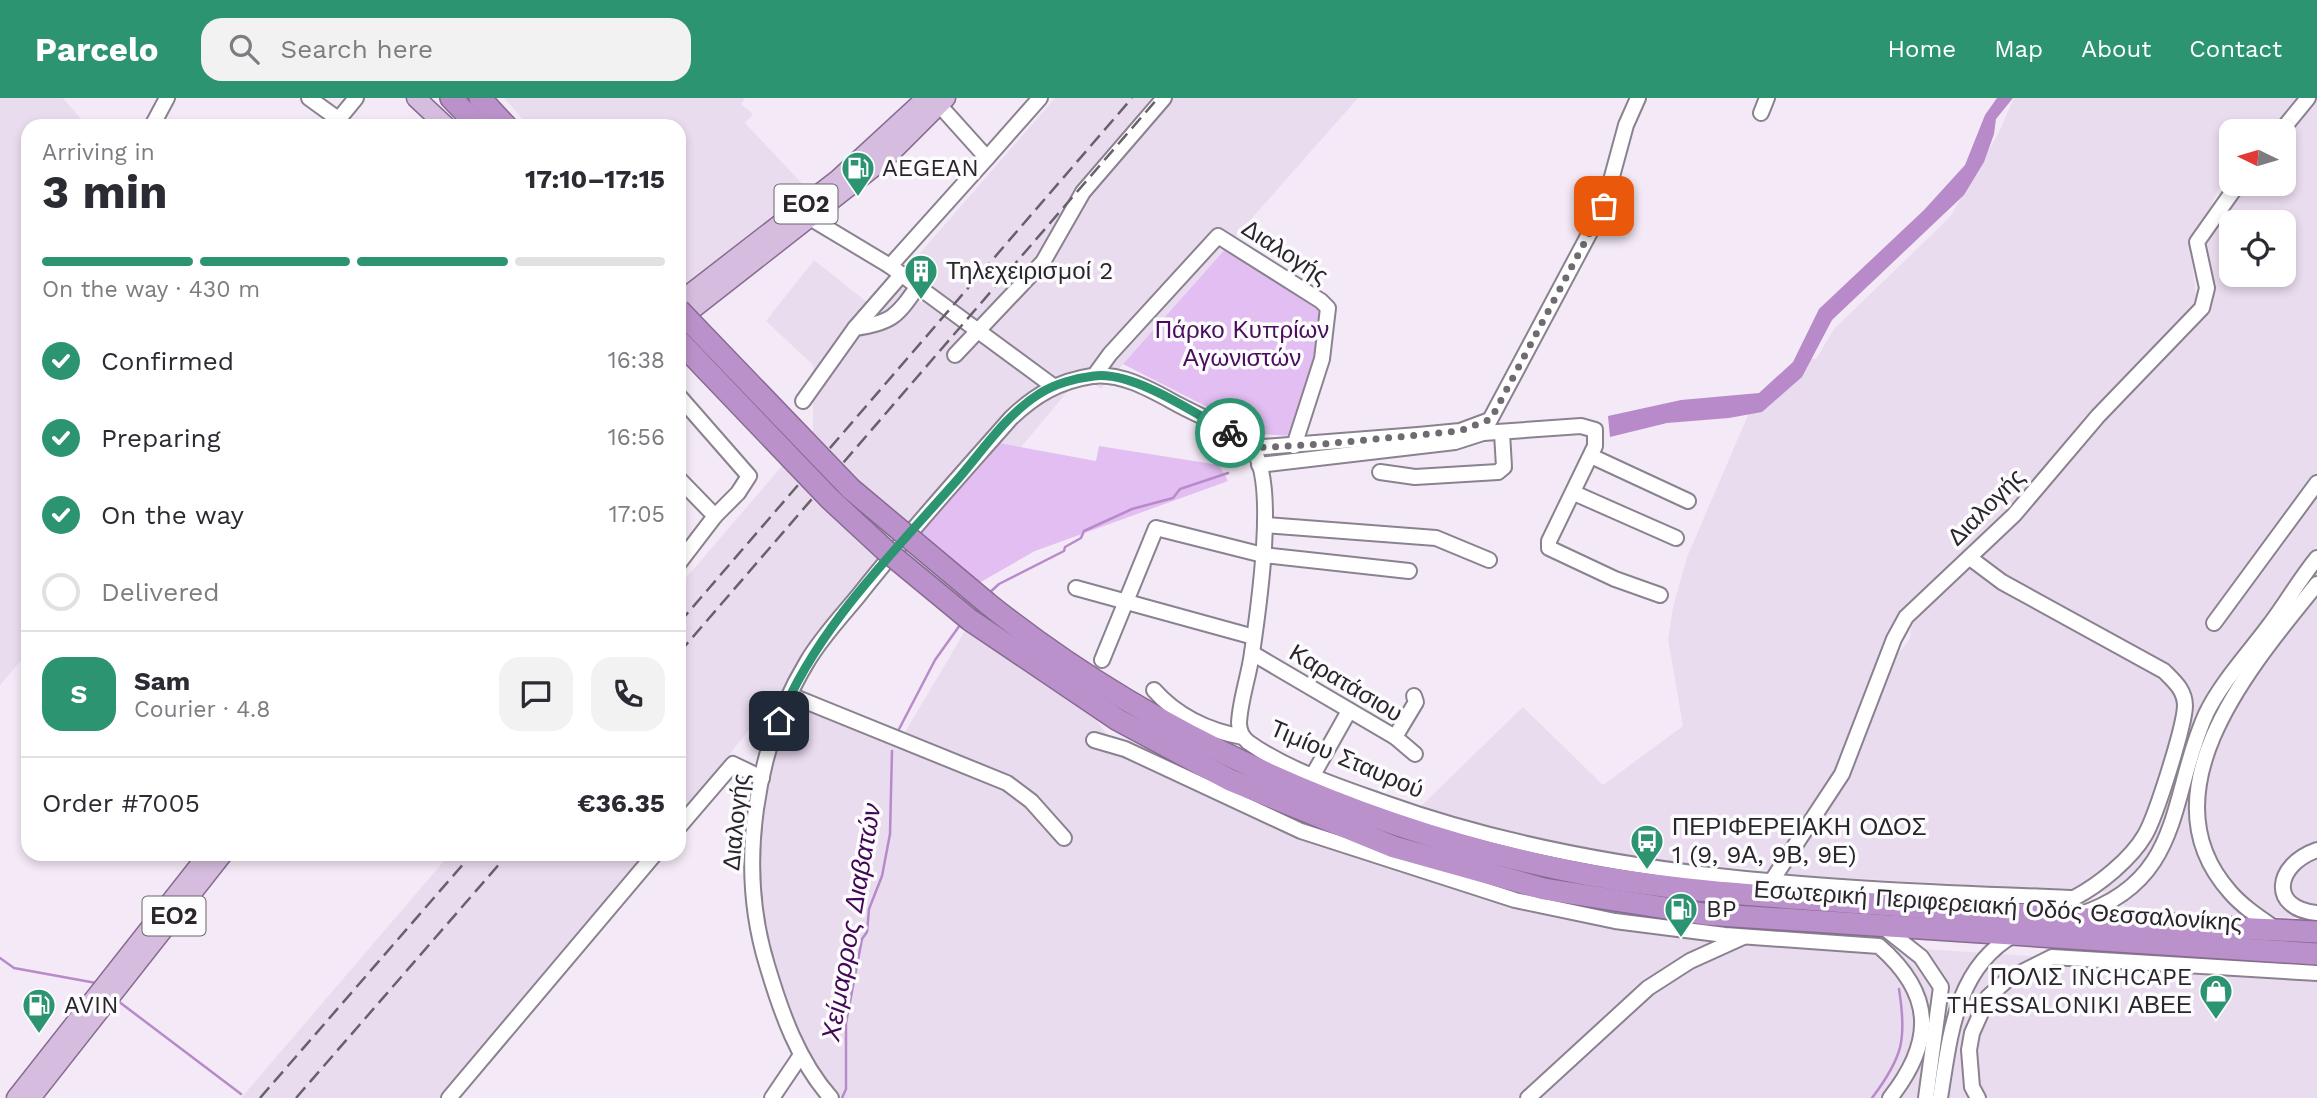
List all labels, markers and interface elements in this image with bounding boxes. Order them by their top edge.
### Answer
search box [201,18,691,81]
text: Parcelo [35,30,159,69]
icon: search [225,30,263,68]
text: Search here [281,34,433,64]
text: Home [1888,35,1956,63]
text: Map [1994,35,2043,63]
text: About [2081,35,2151,63]
text: Contact [2189,35,2282,63]
north arrow [2219,119,2296,196]
map controls [2219,119,2296,287]
text: Arriving in [42,139,155,166]
fuel station icon: AEGEAN [839,149,877,198]
place label: AEGEAN [882,154,979,182]
text: 17:10–17:15 [525,164,665,194]
text: 3 min [42,165,168,219]
pin [1574,176,1634,236]
road number: ΕΟ2 [774,184,838,223]
icon: bag [1585,187,1623,225]
button: locate [2219,210,2296,287]
street label: Διαλογής [1237,214,1333,290]
building icon: Τηλεχειρισμοί 2 [902,252,940,301]
place label: Τηλεχειρισμοί 2 [946,257,1113,285]
text: On the way · 430 m [42,276,260,303]
park label: Πάρκο Κυπρίων Αγωνιστών [1155,316,1329,372]
icon: check [42,342,80,380]
text: Confirmed [101,346,234,376]
text: 16:38 [608,347,665,374]
courier [1195,398,1265,468]
icon: bike [1211,414,1249,452]
icon: check [42,419,80,457]
text: Preparing [101,423,221,453]
text: 16:56 [608,424,665,451]
street label: Διαλογής [1942,463,2030,551]
icon: check [42,496,80,534]
text: On the way [101,500,244,530]
text: 17:05 [609,501,665,528]
text: Delivered [101,577,220,607]
street label: Καρατάσιου [1284,638,1408,728]
button: chat [499,657,573,731]
button: phone [591,657,665,731]
text: Sam [134,666,190,696]
text: S [71,679,87,709]
pin [749,691,809,751]
text: Courier · 4.8 [134,696,270,723]
icon: home [760,702,798,740]
street label: Τιμίου Σταυρού [1266,714,1428,804]
street label: Διαλογής [717,772,755,872]
text: Order #7005 [42,788,200,818]
text: €36.35 [577,788,665,818]
water label: Χείμαρρος Διαβατών [815,801,887,1044]
place label: ΠΕΡΙΦΕΡΕΙΑΚΗ ΟΔΟΣ 1 (9, 9Α, 9Β, 9Ε) [1672,813,1927,869]
bus stop icon: ΠΕΡΙΦΕΡΕΙΑΚΗ ΟΔΟΣ 1 (9, 9Α, 9Β, 9Ε) [1628,822,1666,871]
street label: Εσωτερική Περιφερειακή Οδός Θεσσαλονίκης [1753,875,2243,937]
fuel station icon: BP [1662,890,1700,939]
place label: BP [1706,895,1736,923]
road number: ΕΟ2 [142,896,206,936]
place label: ΠΟΛΙΣ INCHCAPE THESSALONIKI ΑΒΕΕ [1947,963,2192,1019]
shop icon: ΠΟΛΙΣ INCHCAPE THESSALONIKI ΑΒΕΕ [2197,972,2235,1021]
fuel station icon: AVIN [20,986,58,1035]
place label: AVIN [64,991,119,1019]

